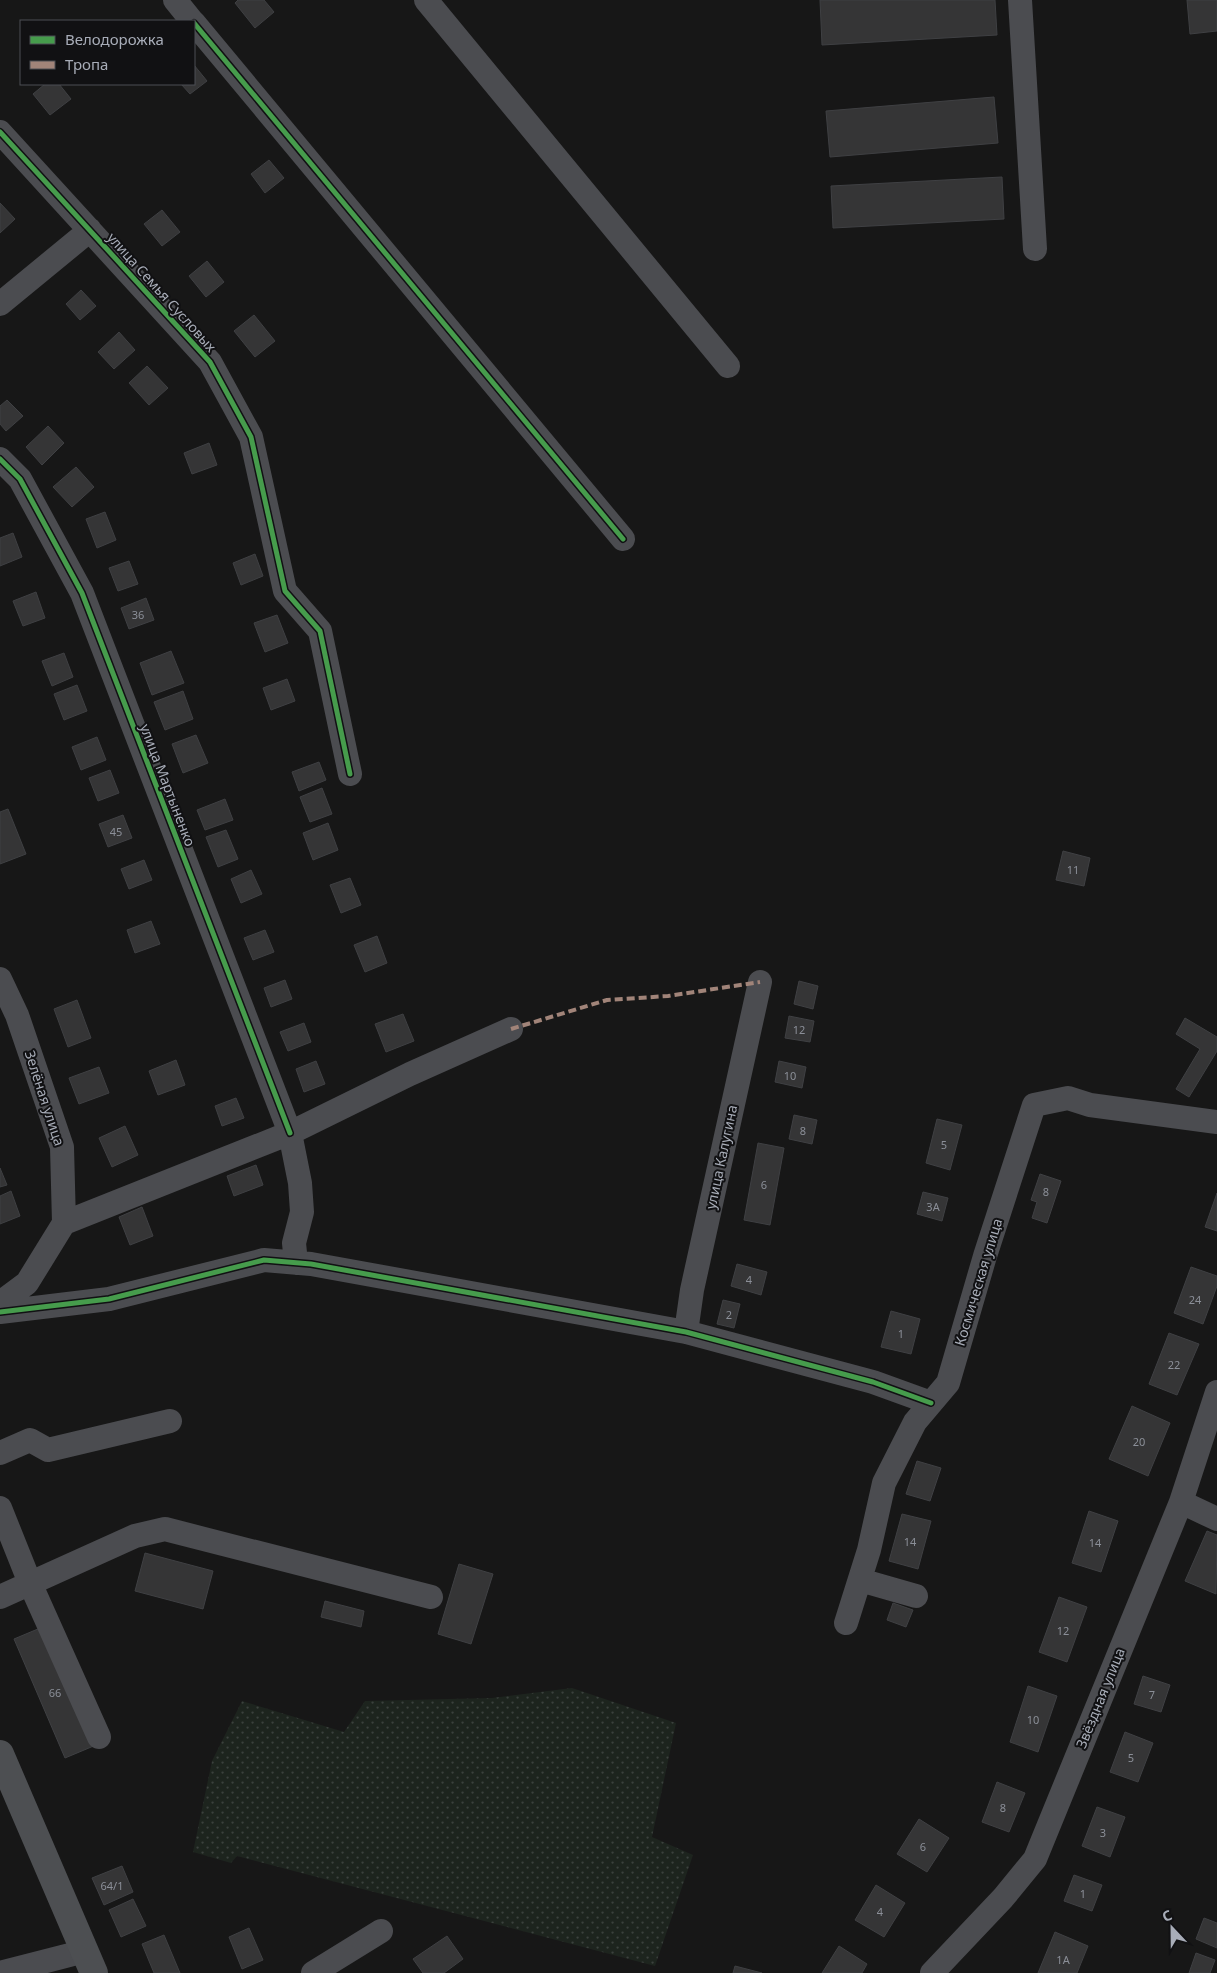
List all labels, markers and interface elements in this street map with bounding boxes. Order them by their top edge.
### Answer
legend [20,20,195,85]
text: Велодорожка [65,29,164,49]
text: Тропа [65,54,108,74]
street label: улица Семья Сусловых [103,228,221,356]
house number: 36 [132,607,144,622]
street label: улица Мартыненко [136,721,200,849]
house number: 45 [110,824,122,839]
house number: 11 [1067,862,1079,877]
house number: 12 [793,1022,805,1037]
street label: Зелёная улица [21,1048,69,1148]
house number: 10 [784,1068,796,1083]
street label: улица Калугина [701,1103,741,1211]
house number: 8 [800,1123,806,1138]
house number: 5 [941,1137,947,1152]
house number: 6 [761,1177,767,1192]
house number: 8 [1043,1184,1049,1199]
house number: 3А [926,1199,941,1214]
street label: Космическая улица [950,1216,1006,1348]
house number: 4 [746,1272,753,1287]
house number: 24 [1189,1292,1202,1307]
house number: 2 [726,1307,732,1322]
house number: 1 [898,1326,904,1341]
house number: 22 [1168,1357,1180,1372]
house number: 20 [1133,1434,1145,1449]
house number: 14 [904,1534,917,1549]
house number: 14 [1089,1535,1102,1550]
house number: 12 [1057,1623,1069,1638]
street label: Звёздная улица [1071,1645,1129,1751]
house number: 66 [49,1685,61,1700]
house number: 7 [1149,1687,1155,1702]
house number: 10 [1027,1712,1039,1727]
house number: 5 [1128,1750,1134,1765]
house number: 8 [1000,1800,1006,1815]
house number: 3 [1100,1825,1106,1840]
house number: 6 [920,1839,926,1854]
house number: 64/1 [101,1878,123,1893]
house number: 1 [1080,1886,1086,1901]
north arrow [1147,1903,1197,1953]
house number: 4 [877,1904,884,1919]
text: С [1159,1905,1175,1926]
house number: 1А [1056,1952,1071,1967]

